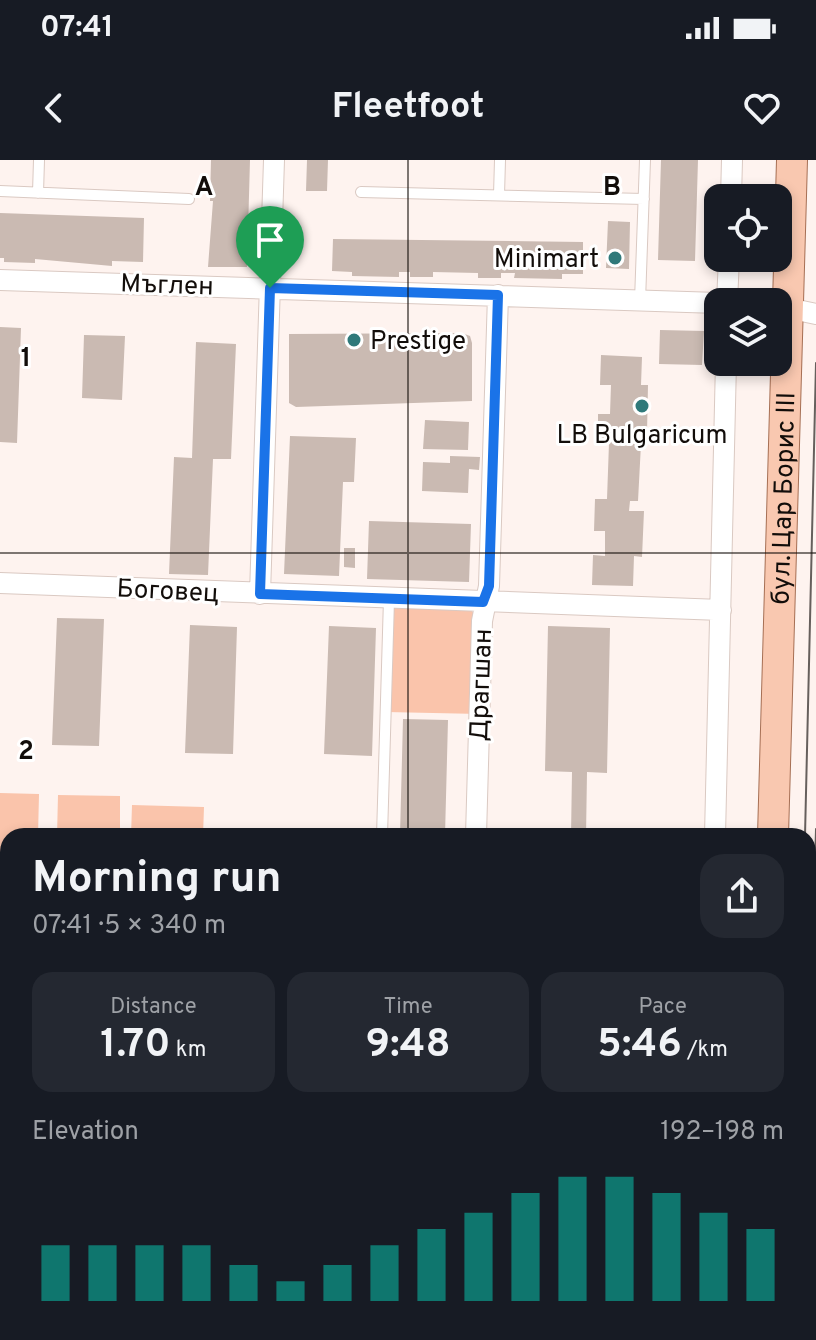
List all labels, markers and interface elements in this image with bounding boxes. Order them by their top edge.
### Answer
text: 07:41 [40,10,114,47]
text: Fleetfoot [332,85,484,131]
icon: back [32,86,76,130]
icon: heart [740,86,784,130]
text: A [195,172,213,205]
text: B [603,172,621,205]
map controls [704,184,792,376]
button: locate [704,184,792,272]
pin [236,206,304,288]
icon: arrive [248,218,292,262]
place label: Minimart [494,244,599,277]
marker: Minimart [606,249,624,267]
street label: Мъглен [120,268,214,305]
button: layers [704,288,792,376]
place label: Prestige [370,326,466,359]
marker: Prestige [345,331,363,349]
text: 1 [21,343,31,376]
street label: бул. Цар Борис III [766,391,804,605]
marker: LB Bulgaricum [633,397,651,415]
place label: LB Bulgaricum [556,420,728,453]
street label: Боговец [116,573,220,612]
street label: Драгшан [464,628,501,742]
text: 2 [18,736,34,769]
text: Morning run [32,852,282,908]
button: share [700,854,784,938]
text: 07:41 · 5 × 340 m [32,910,226,943]
text: Distance [110,994,197,1021]
text: Time [383,994,433,1021]
text: Pace [638,994,687,1021]
text: 1.70 [100,1021,171,1071]
text: 9:48 [365,1021,451,1071]
text: 5:46 [597,1021,682,1071]
text: km [171,1037,206,1064]
text: /km [682,1037,728,1064]
text: Elevation [32,1116,139,1149]
text: 192–198 m [660,1116,784,1149]

